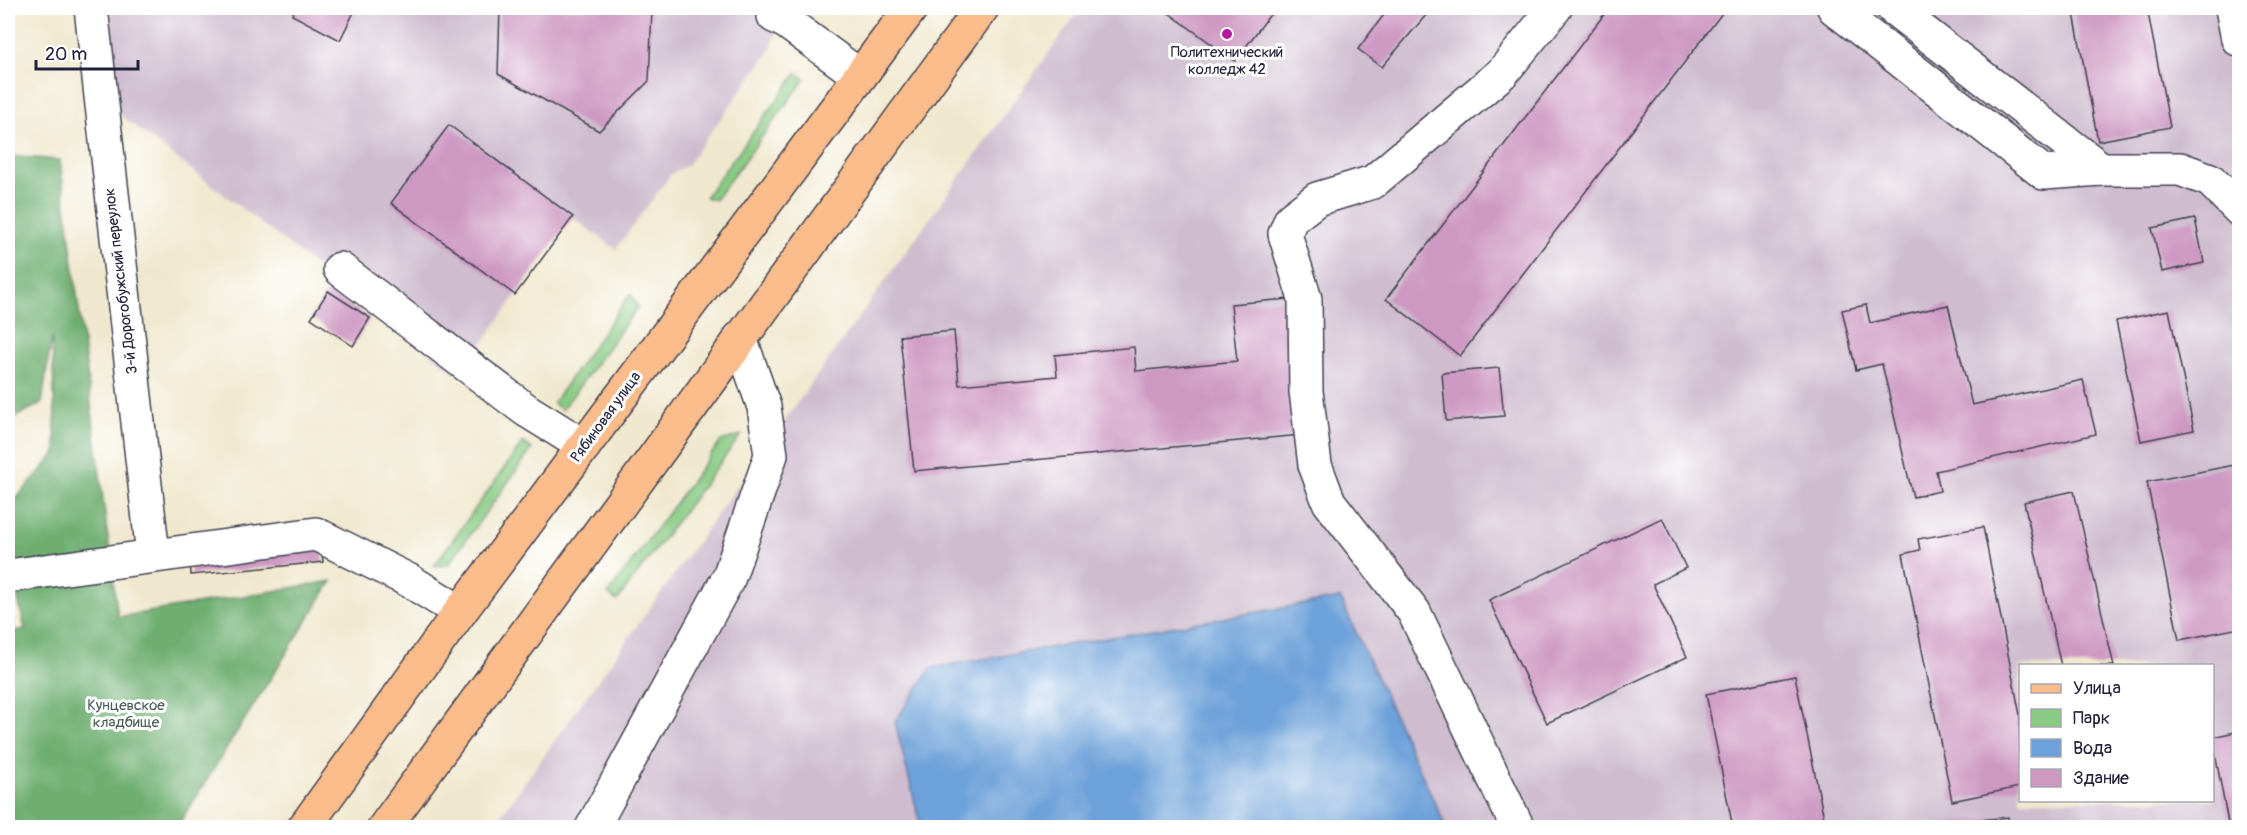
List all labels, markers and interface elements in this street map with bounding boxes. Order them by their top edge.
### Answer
marker: Политехнический колледж 42 [1220,27,1234,41]
scale bar [36,33,138,71]
text: 20 m [45,43,87,66]
place label: Политехнический колледж 42 [1171,43,1283,79]
street label: 3-й Дорогобужский переулок [100,187,142,375]
street label: Рябиновая улица [567,368,645,466]
legend [2019,664,2214,802]
text: Улица [2073,677,2121,700]
park label: Кунцевское кладбище [87,696,165,732]
text: Парк [2073,707,2110,730]
text: Вода [2073,737,2112,760]
text: Здание [2073,767,2129,790]

